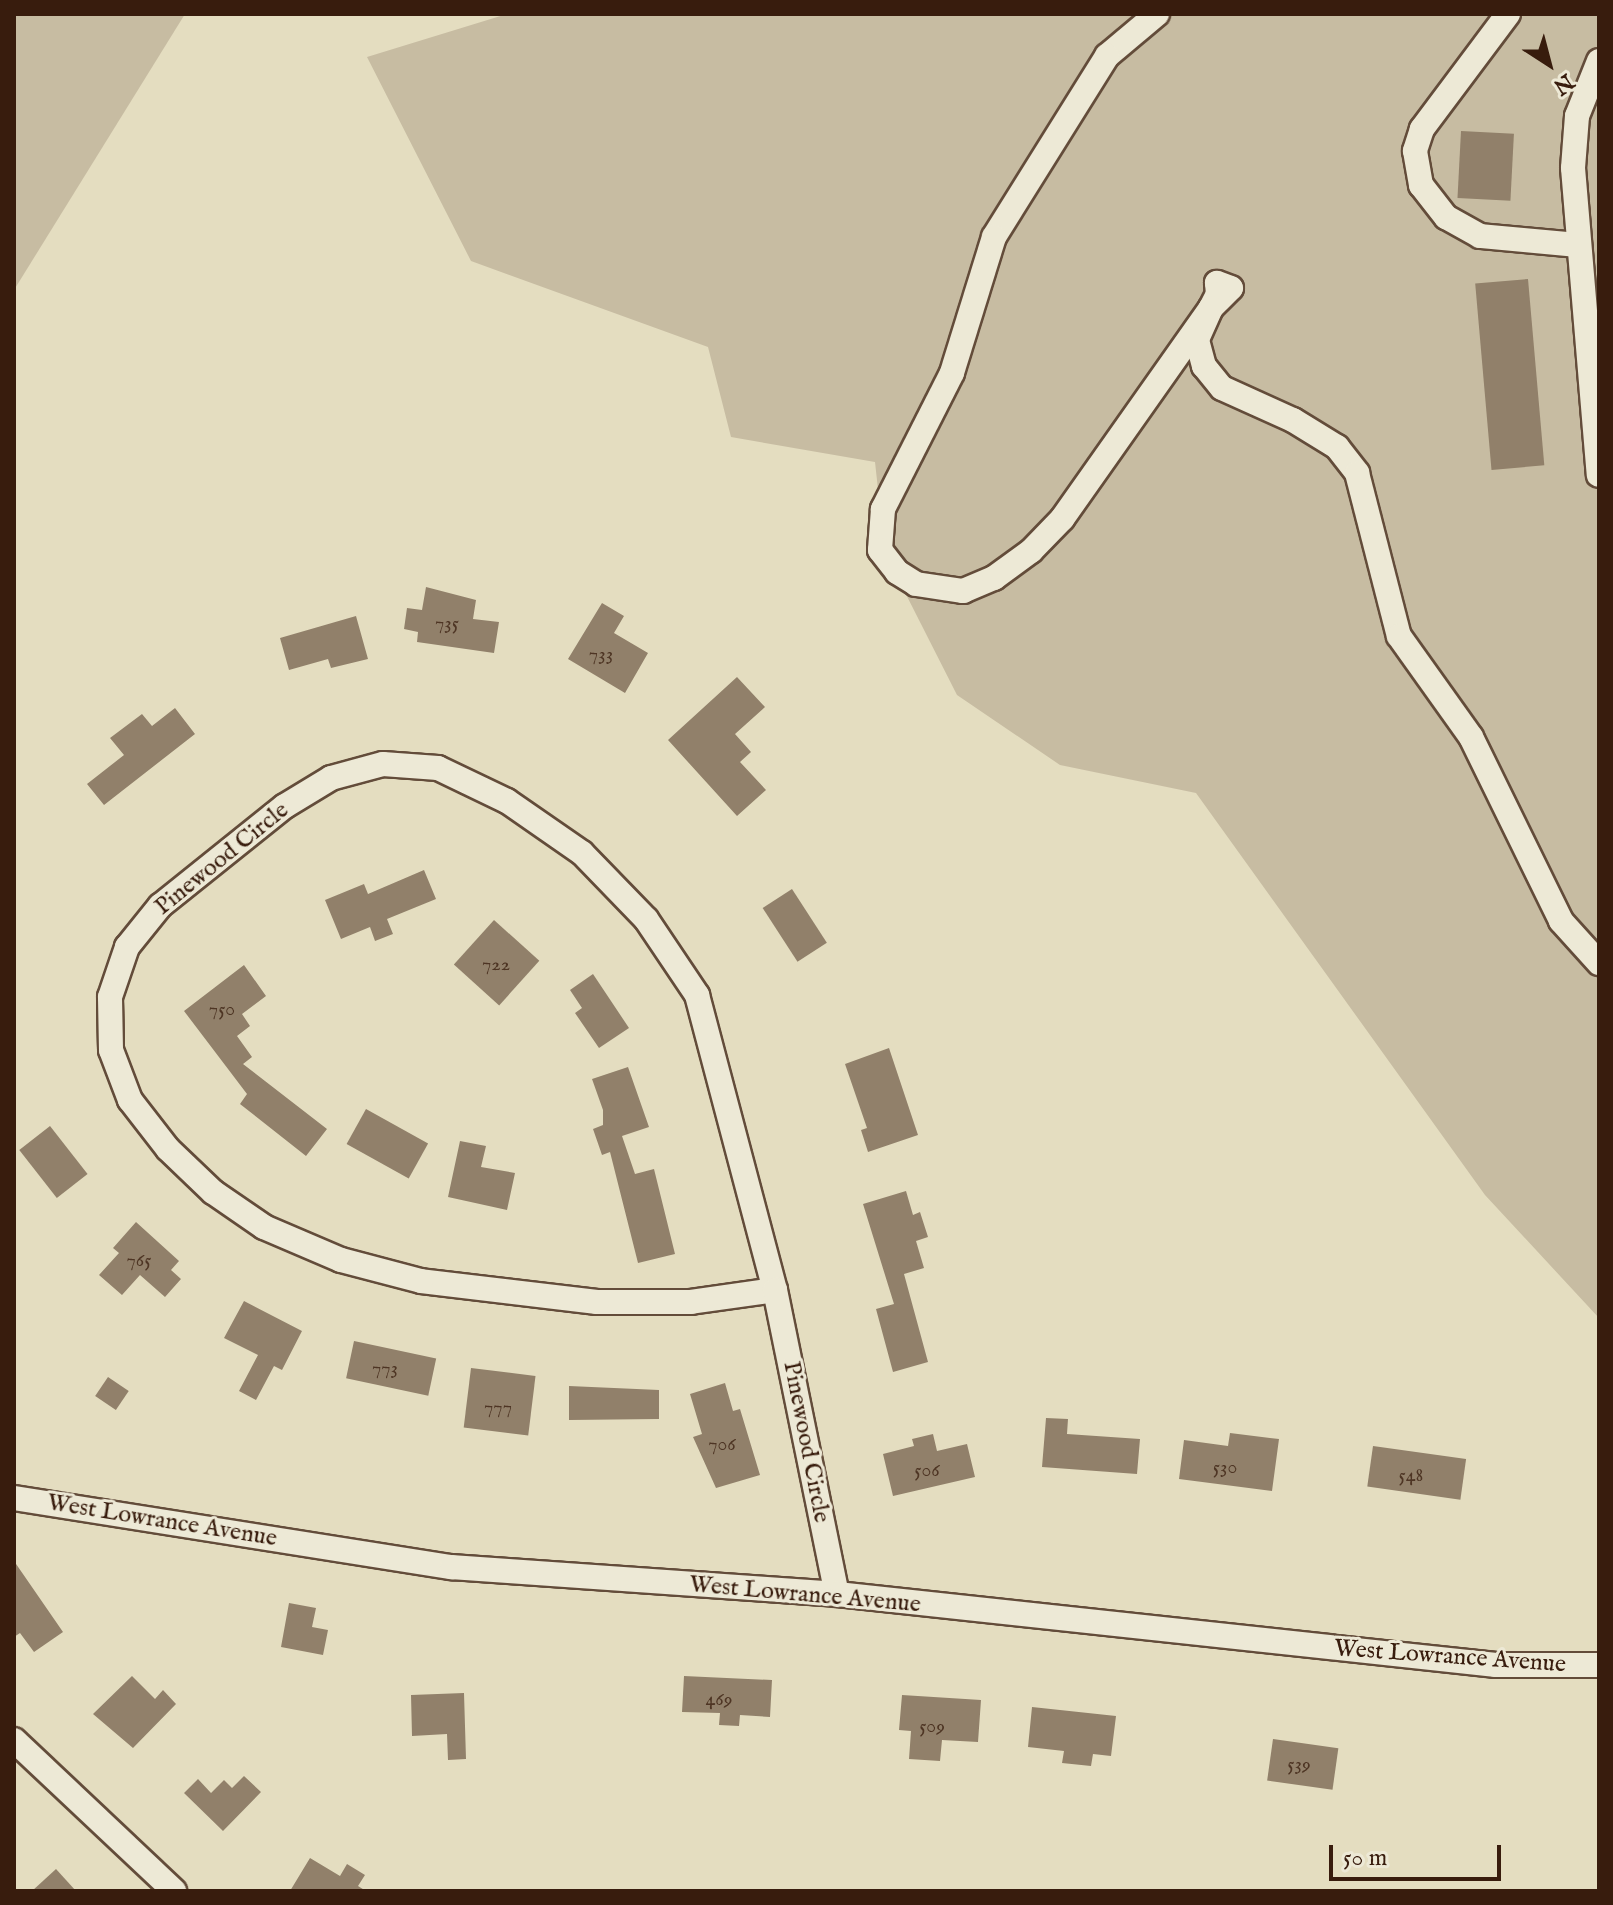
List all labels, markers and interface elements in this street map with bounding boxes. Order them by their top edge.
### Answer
north arrow [1509,24,1589,104]
text: N [1547,66,1579,100]
house number: 735 [435,611,459,635]
house number: 733 [589,642,613,666]
street label: Pinewood Circle [149,796,295,922]
house number: 722 [482,952,510,976]
house number: 750 [209,997,235,1021]
house number: 765 [126,1248,152,1272]
house number: 773 [372,1356,398,1380]
street label: Pinewood Circle [776,1359,836,1525]
house number: 777 [484,1395,512,1419]
house number: 706 [708,1432,736,1456]
house number: 530 [1213,1455,1237,1479]
house number: 506 [914,1458,940,1482]
house number: 548 [1399,1463,1423,1487]
street label: West Lowrance Avenue [45,1489,279,1553]
street label: West Lowrance Avenue [688,1571,922,1619]
street label: West Lowrance Avenue [1333,1635,1567,1679]
house number: 469 [706,1687,732,1711]
house number: 509 [919,1714,945,1738]
house number: 539 [1287,1752,1311,1776]
scale bar [1333,1829,1505,1879]
text: 50 m [1343,1843,1387,1874]

